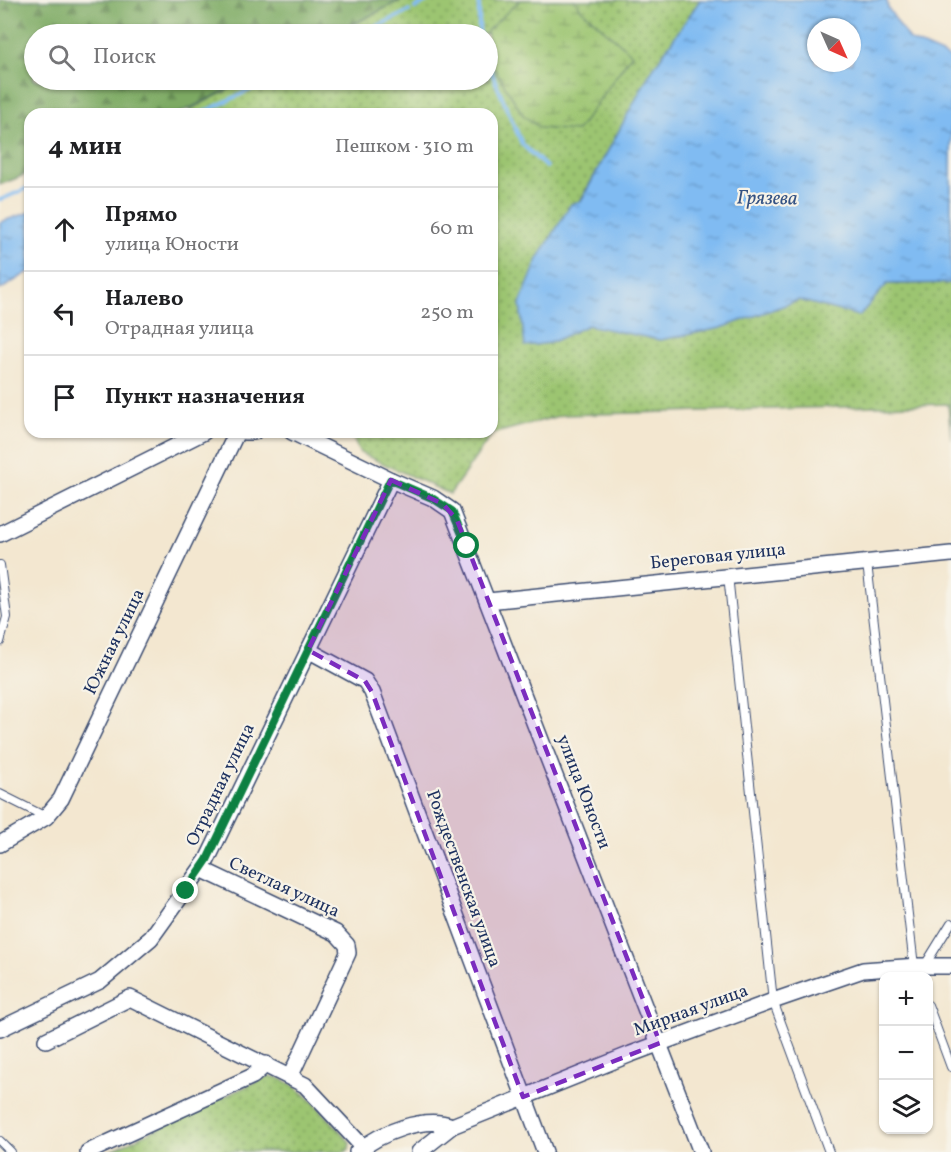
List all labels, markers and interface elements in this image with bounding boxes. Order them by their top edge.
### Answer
north arrow [807,18,861,72]
search box [24,24,498,90]
icon: search [45,41,78,74]
text: Поиск [93,42,156,73]
text: 4 мин [48,129,122,165]
text: Пешком · 310 m [335,133,474,161]
water label: Грязева [736,184,798,214]
text: Прямо [105,200,177,231]
icon: ahead [48,213,81,246]
text: 60 m [430,215,474,243]
text: улица Юности [105,231,239,259]
text: Налево [105,284,184,315]
icon: left [48,297,81,330]
text: 250 m [420,299,474,327]
text: Отрадная улица [105,315,254,343]
icon: arrive [48,381,81,414]
text: Пункт назначения [105,382,305,413]
route start [453,532,479,558]
street label: Береговая улица [649,537,787,577]
street label: Южная улица [79,585,151,699]
street label: Отрадная улица [180,719,262,851]
street label: улица Юности [550,731,616,853]
street label: Рождественская улица [419,787,507,971]
street label: Светлая улица [224,851,344,925]
route end [172,877,198,903]
map controls [879,972,933,1134]
button: + [879,972,933,1026]
street label: Мирная улица [630,979,752,1043]
button: − [879,1026,933,1080]
button: layers [879,1080,933,1134]

